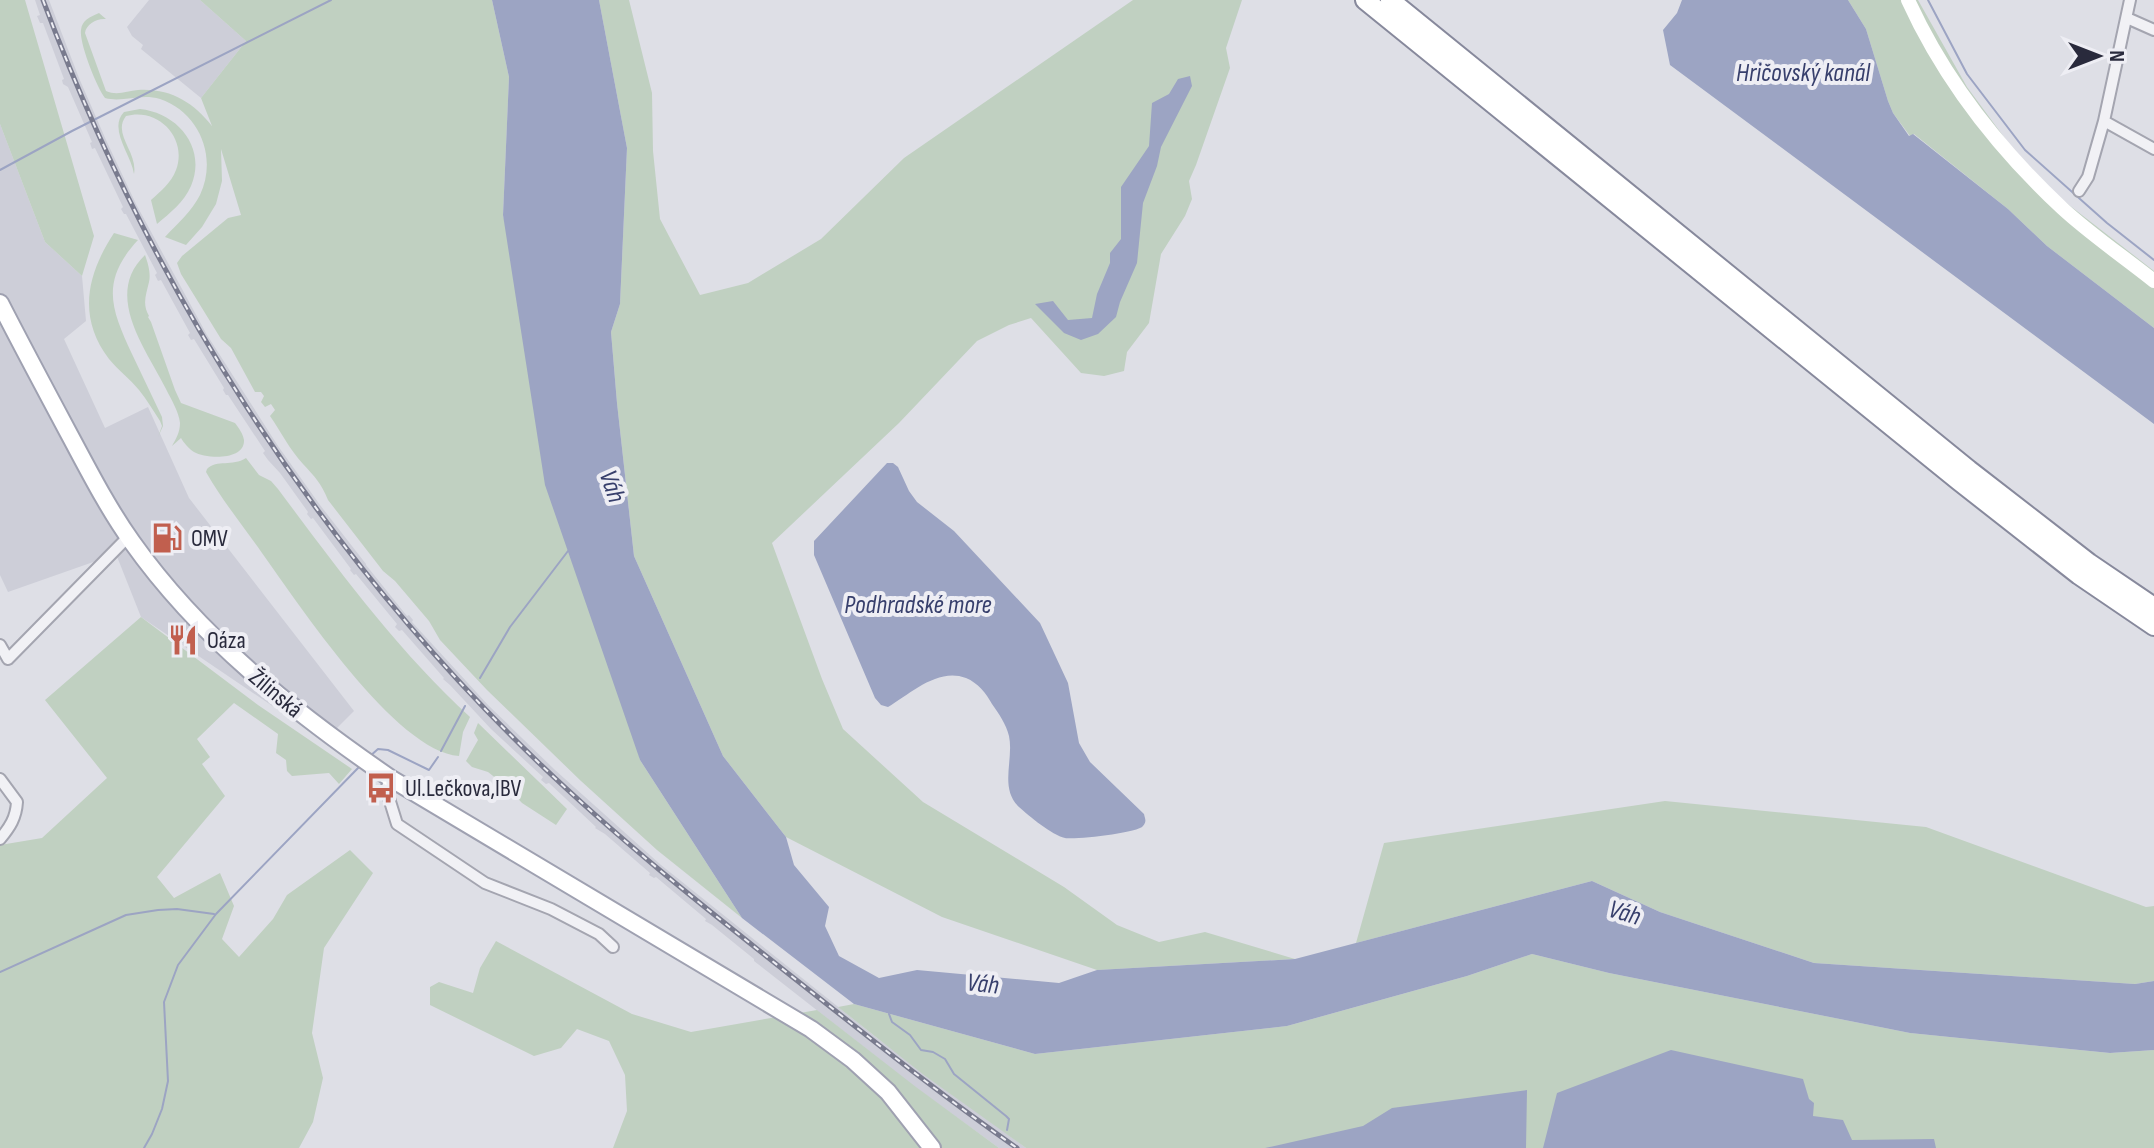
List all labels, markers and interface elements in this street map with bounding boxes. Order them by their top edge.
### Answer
north arrow [2058,16,2138,96]
text: N [2103,50,2130,62]
water label: Hričovský kanál [1736,58,1871,89]
water label: Váh [592,466,631,507]
fuel station icon: OMV [150,521,184,555]
place label: OMV [191,524,228,553]
water label: Podhradské more [844,590,992,621]
restaurant icon: Oáza [166,623,200,657]
place label: Oáza [207,626,246,655]
street label: Žilinská [243,663,308,724]
bus stop icon: Ul.Lečkova,IBV [364,771,398,805]
place label: Ul.Lečkova,IBV [405,774,522,803]
water label: Váh [1605,894,1645,933]
water label: Váh [965,967,1001,1002]

